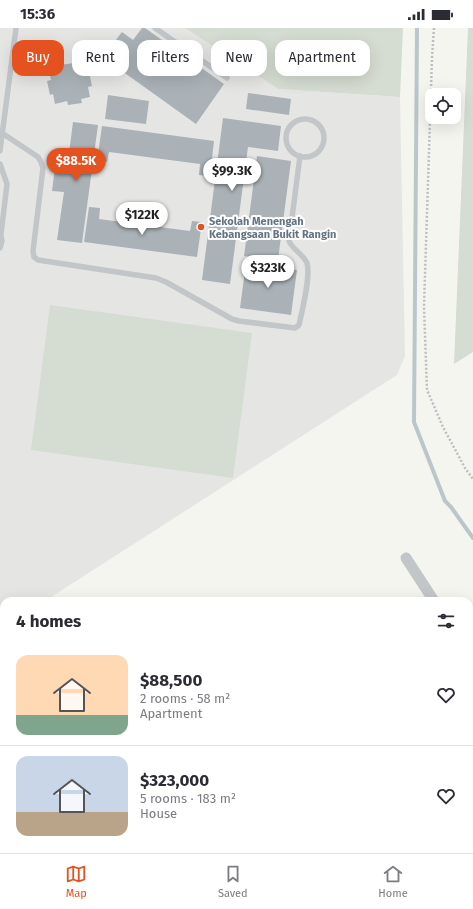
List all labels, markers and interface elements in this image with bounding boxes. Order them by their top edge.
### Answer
text: 15:36 [20,5,55,23]
chip: Buy [12,40,64,76]
chip: Rent [72,40,129,76]
chip: Filters [137,40,203,76]
chip: New [211,40,267,76]
chip: Apartment [275,40,370,76]
map controls [425,88,461,124]
button: locate [425,88,461,124]
pin: $88.5K [43,148,109,182]
text: $88.5K [56,153,96,168]
pin: $99.3K [199,158,265,192]
text: $99.3K [212,163,252,178]
pin: $122K [114,202,170,236]
text: $122K [125,207,159,222]
place label: Sekolah Menengah Kebangsaan Bukit Rangin [209,215,336,241]
marker: Sekolah Menengah Kebangsaan Bukit Rangin [196,222,206,232]
pin: $323K [240,255,296,289]
text: $323K [250,260,286,275]
icon: filters [435,610,457,632]
text: 4 homes [16,611,81,632]
text: $88,500 [140,670,202,691]
icon: home [48,671,96,719]
icon: heart [435,684,457,706]
text: 2 rooms · 58 m² [140,691,230,706]
text: Apartment [140,706,202,721]
text: $323,000 [140,770,209,791]
icon: home [48,772,96,820]
icon: heart [435,785,457,807]
text: 5 rooms · 183 m² [140,791,236,806]
text: House [140,806,177,821]
tab: Map [65,863,87,900]
tab: Saved [218,863,248,900]
tab: Home [378,863,408,900]

